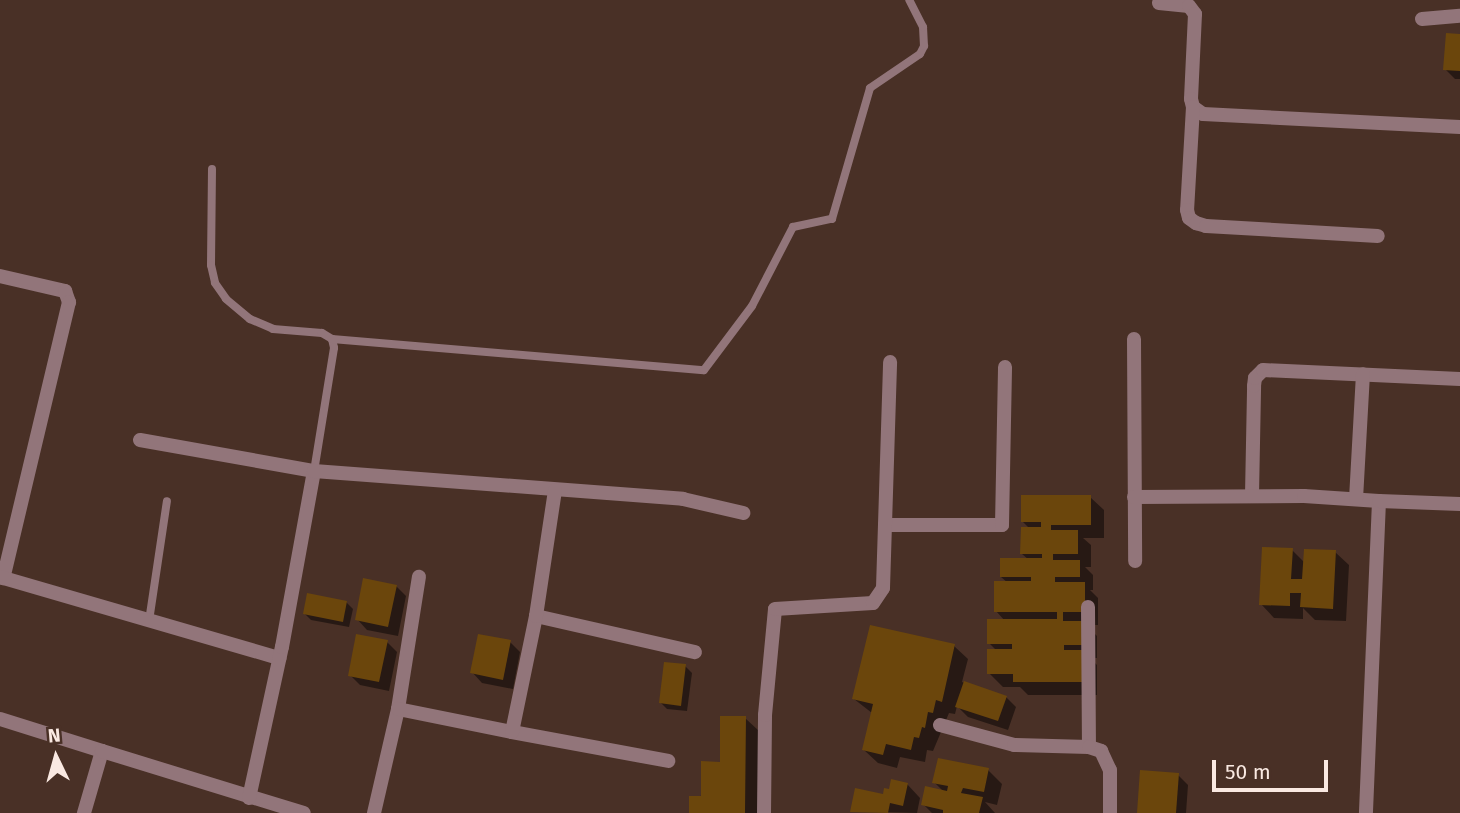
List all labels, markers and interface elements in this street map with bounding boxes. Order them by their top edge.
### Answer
north arrow [21,722,91,792]
text: N [47,724,61,748]
scale bar [1215,746,1330,790]
text: 50 m [1225,759,1271,785]

